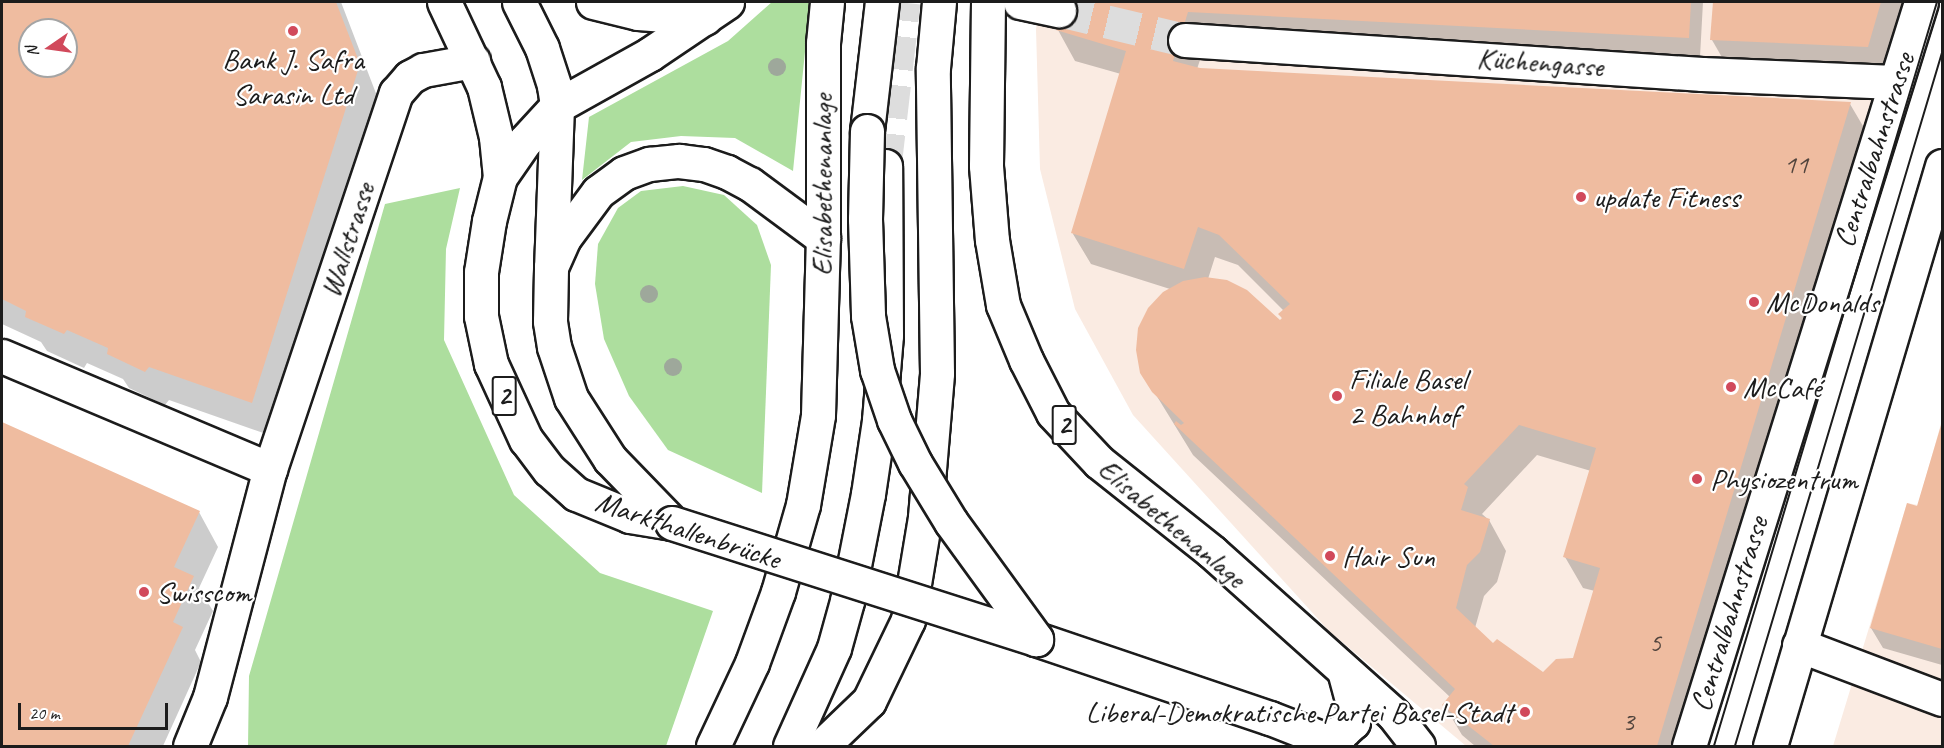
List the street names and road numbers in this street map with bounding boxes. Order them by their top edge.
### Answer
street label: Küchengasse [1476,40,1604,84]
street label: Centralbahnstrasse [1826,48,1922,252]
street label: Elisabethenanlage [804,94,840,276]
street label: Wallstrasse [312,178,382,302]
road number: 2 [490,371,518,421]
road number: 2 [1050,400,1078,450]
street label: Elisabethenanlage [1091,451,1253,595]
street label: Markthallenbrücke [591,483,785,577]
street label: Centralbahnstrasse [1682,512,1776,716]

